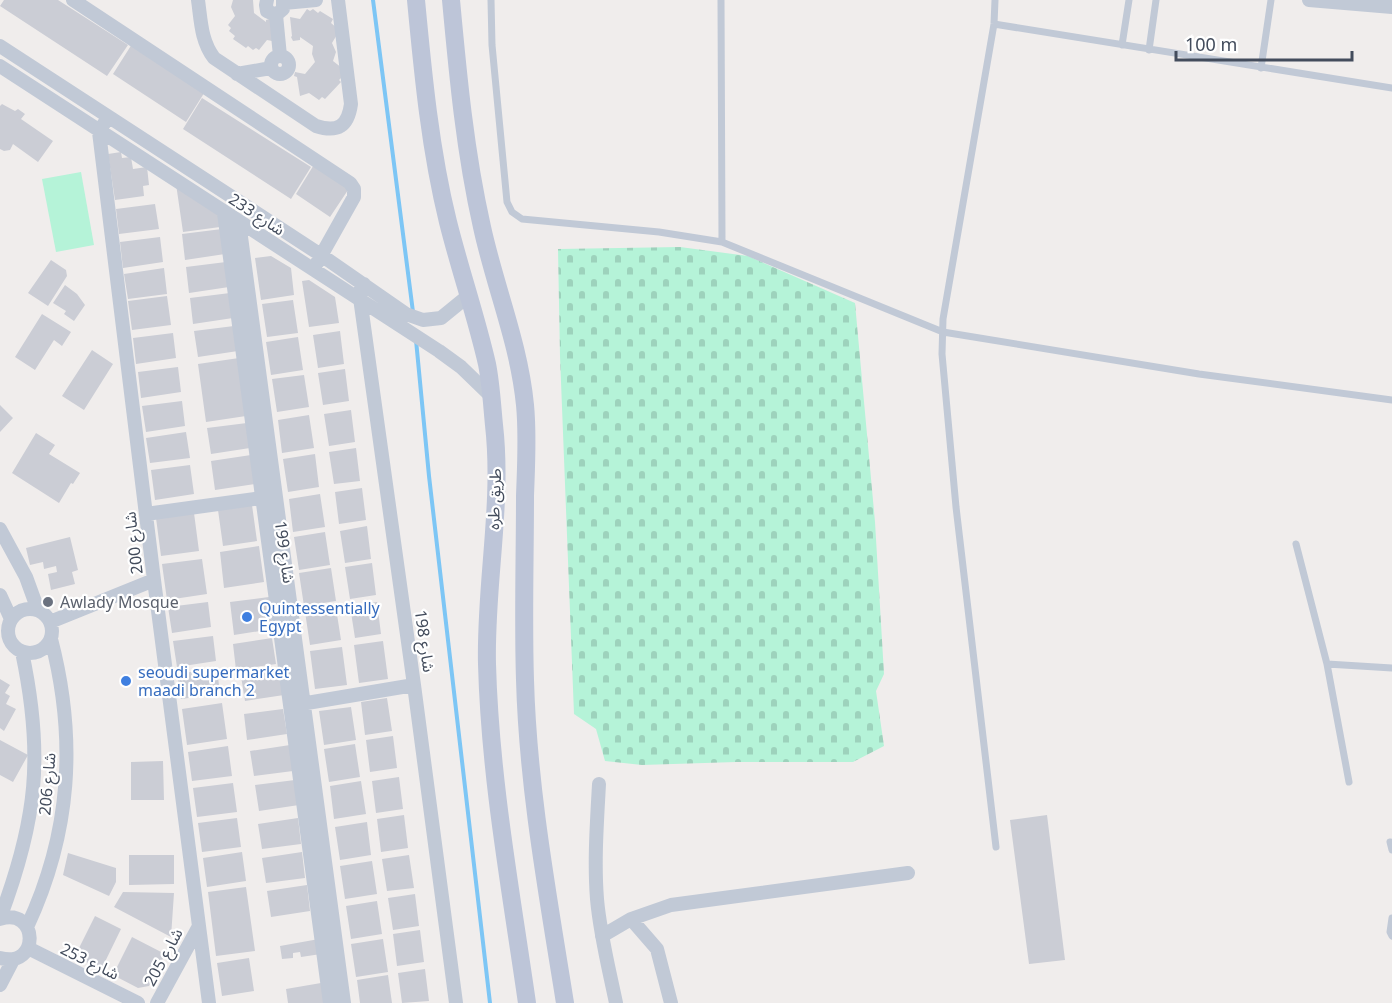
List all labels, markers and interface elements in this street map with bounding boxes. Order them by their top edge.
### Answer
scale bar [1176,24,1352,62]
text: 100 m [1185,32,1237,56]
street label: شارع 233 [224,188,289,242]
street label: طريق طره [482,468,506,530]
street label: شارع 200 [118,510,150,576]
street label: شارع 199 [268,519,300,585]
place label: Awlady Mosque [60,591,179,613]
marker: Awlady Mosque [41,595,55,609]
place label: Quintessentially Egypt [259,597,381,637]
street label: شارع 198 [408,608,440,674]
marker: Quintessentially Egypt [240,610,254,624]
place label: seoudi supermarket maadi branch 2 [138,661,290,701]
marker: seoudi supermarket maadi branch 2 [119,674,133,688]
street label: شارع 206 [33,752,63,816]
street label: شارع 205 [139,924,189,991]
street label: شارع 253 [56,937,123,986]

